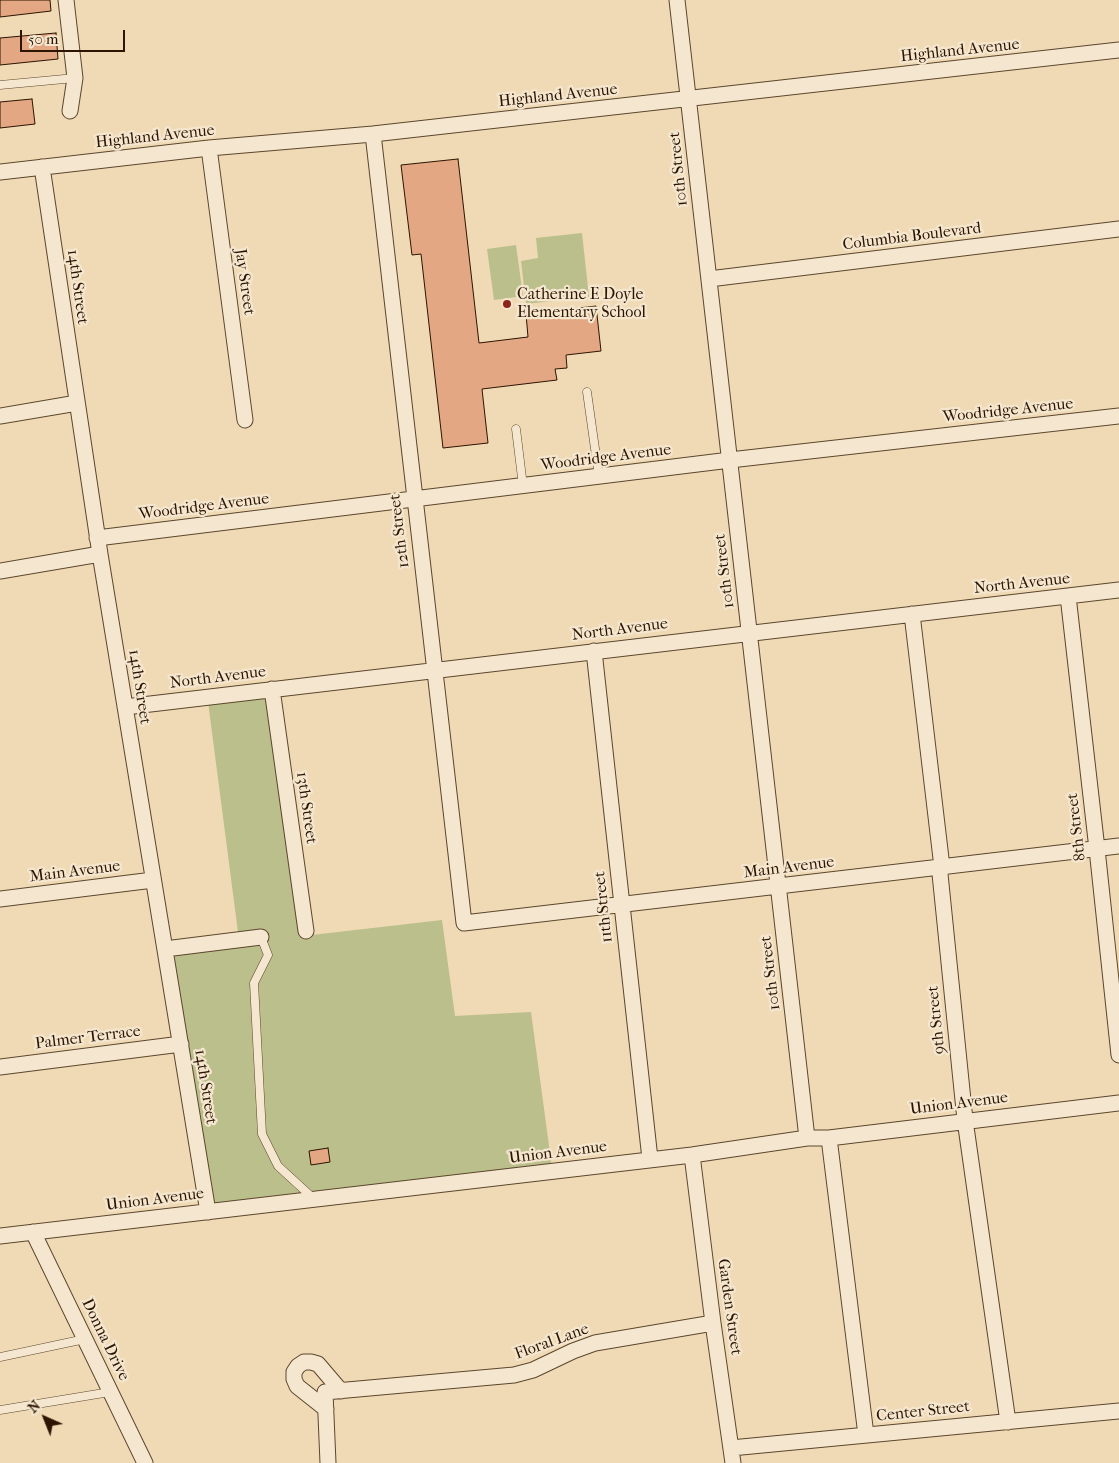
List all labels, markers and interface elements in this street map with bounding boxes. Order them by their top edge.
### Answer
scale bar [22,20,128,52]
text: 50 m [28,30,58,48]
street label: Highland Avenue [899,35,1021,67]
street label: Highland Avenue [497,80,619,112]
street label: Highland Avenue [94,121,216,153]
street label: 10th Street [666,131,692,207]
street label: Columbia Boulevard [842,219,982,255]
street label: Jay Street [230,247,258,317]
street label: 14th Street [62,248,92,326]
place label: Catherine E Doyle Elementary School [517,285,646,323]
marker: Catherine E Doyle Elementary School [501,298,513,310]
street label: Woodridge Avenue [942,395,1074,427]
street label: Woodridge Avenue [540,440,672,476]
street label: Woodridge Avenue [138,489,270,525]
street label: 12th Street [386,493,414,569]
street label: 10th Street [711,533,739,609]
street label: North Avenue [973,569,1071,599]
street label: North Avenue [571,615,669,645]
street label: 14th Street [124,648,154,726]
street label: North Avenue [169,663,267,693]
street label: 13th Street [291,771,321,845]
street label: 8th Street [1063,792,1091,862]
street label: Main Avenue [743,853,835,883]
street label: Main Avenue [29,857,121,887]
street label: 11th Street [591,870,617,944]
street label: 10th Street [757,935,785,1011]
street label: 9th Street [924,985,950,1055]
street label: Palmer Terrace [34,1022,142,1054]
street label: 14th Street [190,1048,220,1126]
street label: Union Avenue [909,1088,1009,1120]
street label: Union Avenue [508,1137,608,1169]
street label: Union Avenue [105,1184,205,1216]
street label: Garden Street [713,1258,745,1356]
street label: Donna Drive [77,1296,133,1384]
street label: Floral Lane [512,1320,592,1364]
north arrow [20,1393,70,1443]
text: N [25,1397,44,1417]
street label: Center Street [875,1398,971,1426]

